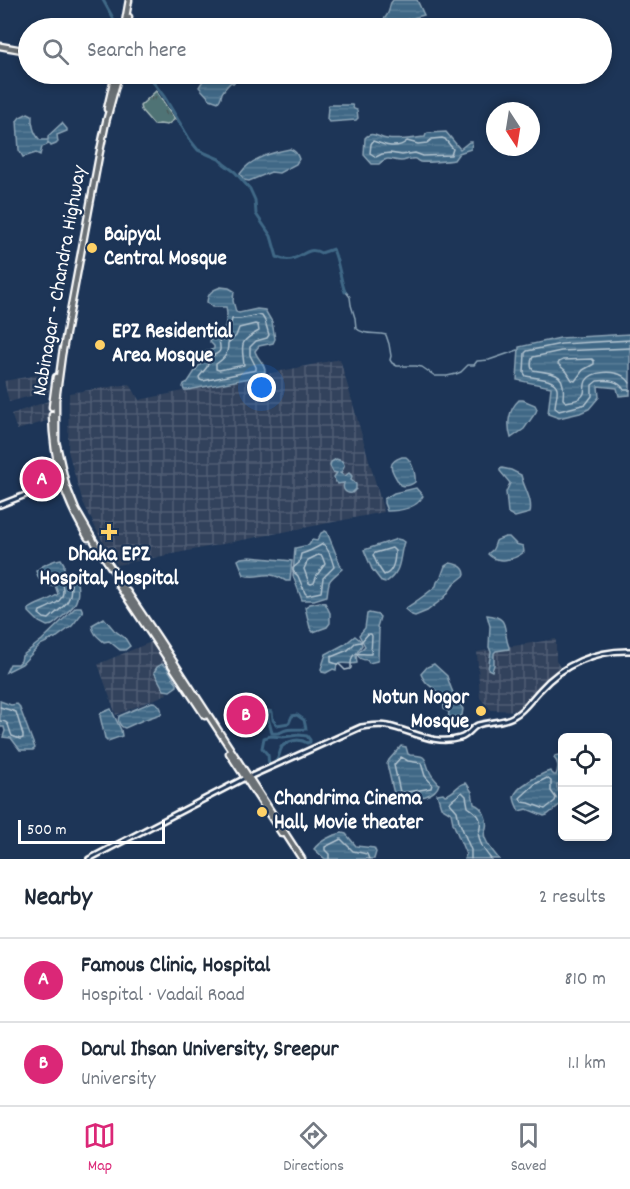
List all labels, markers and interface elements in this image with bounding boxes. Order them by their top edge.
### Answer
search box [18,18,612,84]
icon: search [39,35,72,68]
text: Search here [87,36,186,67]
north arrow [486,102,540,156]
street label: Nabinagar - Chandra Highway [26,163,96,399]
place label: Baipyal Central Mosque [104,221,227,275]
marker: Baipyal Central Mosque [85,241,99,255]
place label: EPZ Residential Area Mosque [112,318,234,372]
marker: EPZ Residential Area Mosque [93,338,107,352]
your location [247,373,276,402]
pin: A [22,456,62,502]
marker: Dhaka EPZ Hospital, Hospital [100,523,118,541]
place label: Dhaka EPZ Hospital, Hospital [40,541,179,595]
place label: Notun Nogor Mosque [372,684,470,738]
pin: B [226,692,266,738]
marker: Notun Nogor Mosque [474,704,488,718]
map controls [558,733,612,841]
button: locate [558,733,612,787]
place label: Chandrima Cinema Hall, Movie theater [274,785,424,839]
button: layers [558,787,612,841]
marker: Chandrima Cinema Hall, Movie theater [255,805,269,819]
scale bar [18,817,165,844]
text: 500 m [27,819,67,842]
text: Nearby [24,880,92,917]
text: 2 results [539,884,606,912]
text: Famous Clinic, Hospital [81,951,270,982]
text: A [38,966,49,994]
text: 810 m [564,966,606,994]
text: Hospital · Vadail Road [81,982,245,1010]
text: Darul Ihsan University, Sreepur [81,1035,339,1066]
text: B [39,1050,48,1078]
text: 1.1 km [567,1050,606,1078]
text: University [81,1066,156,1094]
tab: Map [83,1119,116,1178]
tab: Directions [283,1119,344,1178]
tab: Saved [511,1119,547,1178]

